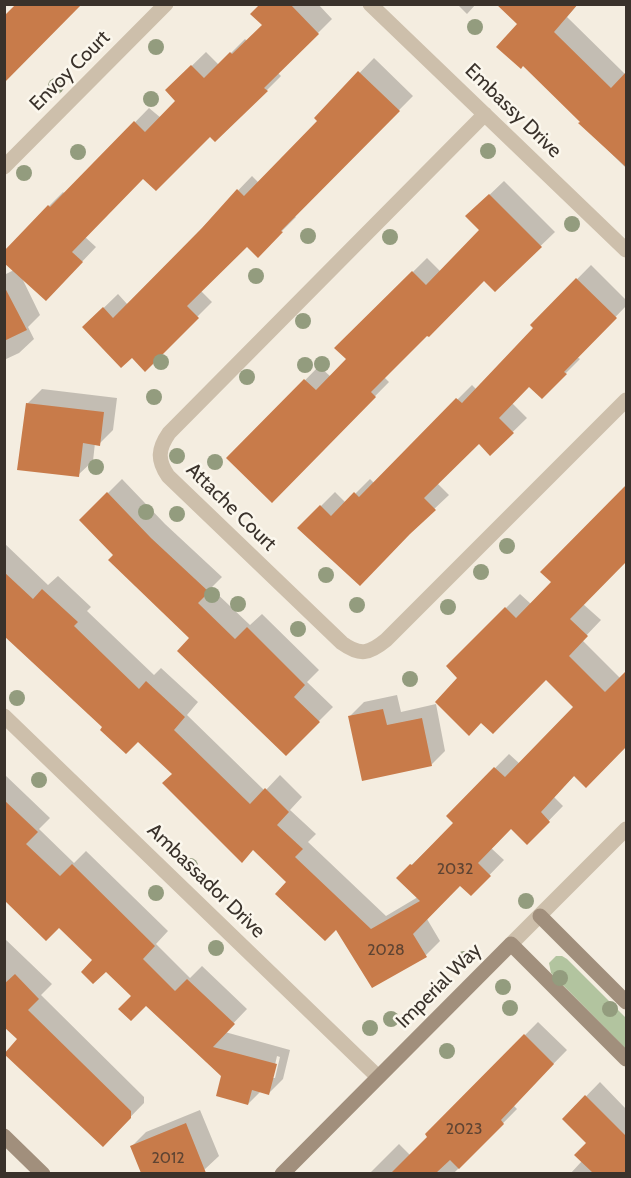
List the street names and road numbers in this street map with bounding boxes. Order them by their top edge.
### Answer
street label: Envoy Court [25,26,115,116]
street label: Embassy Drive [460,59,566,163]
street label: Attache Court [181,458,281,556]
street label: Ambassador Drive [142,819,270,943]
street label: Imperial Way [391,938,487,1034]

